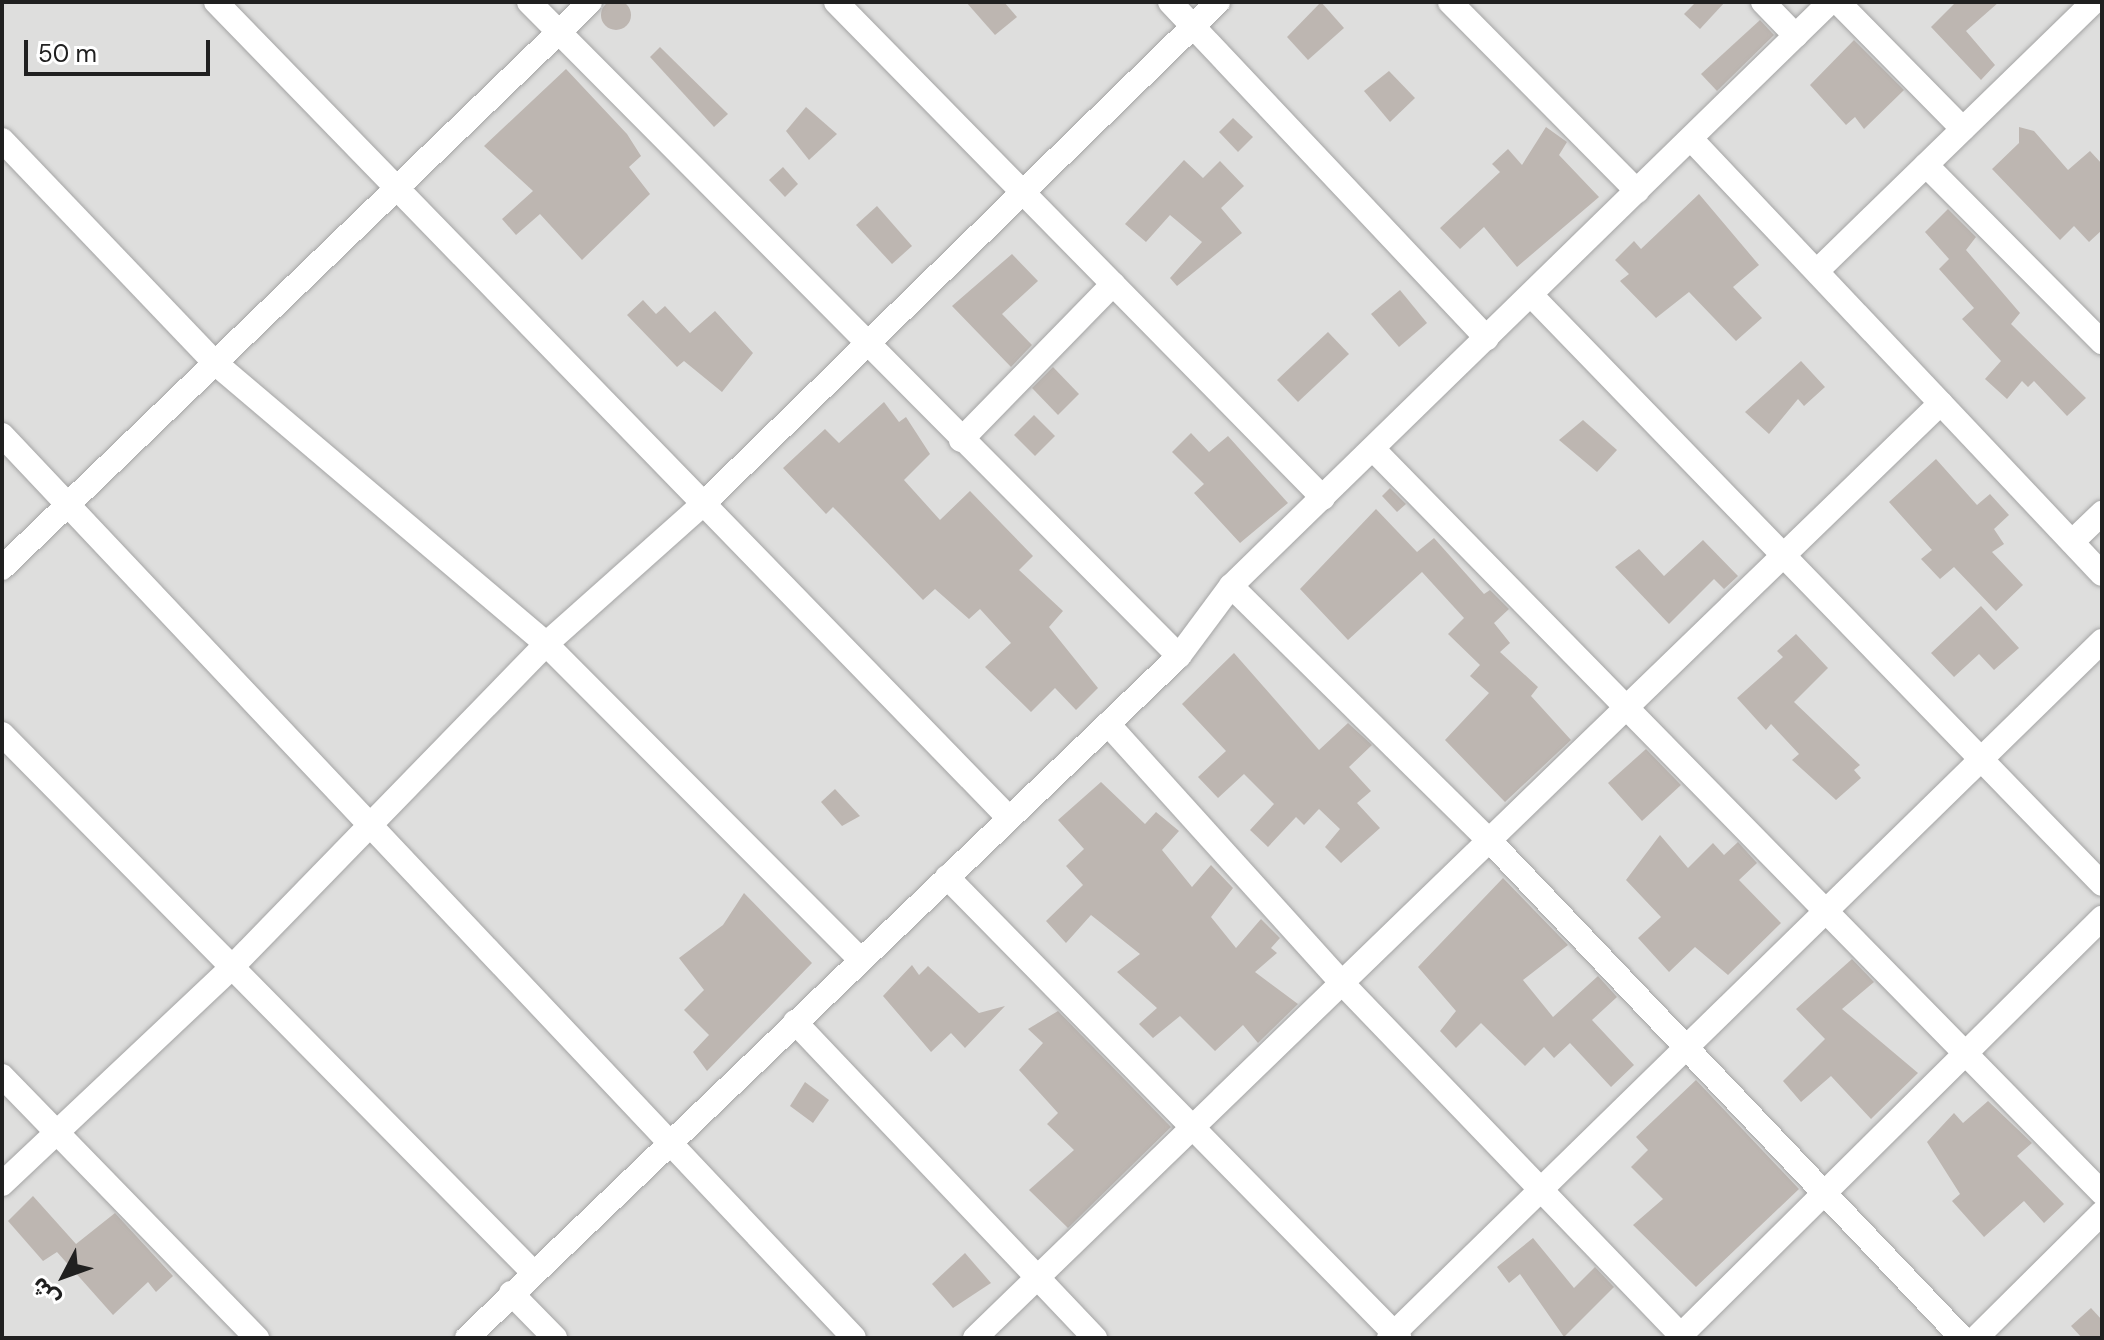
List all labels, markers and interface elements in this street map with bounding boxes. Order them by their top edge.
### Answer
scale bar [28,24,214,74]
text: 50 m [38,38,97,69]
north arrow [24,1236,104,1316]
text: ش [25,1271,66,1313]

